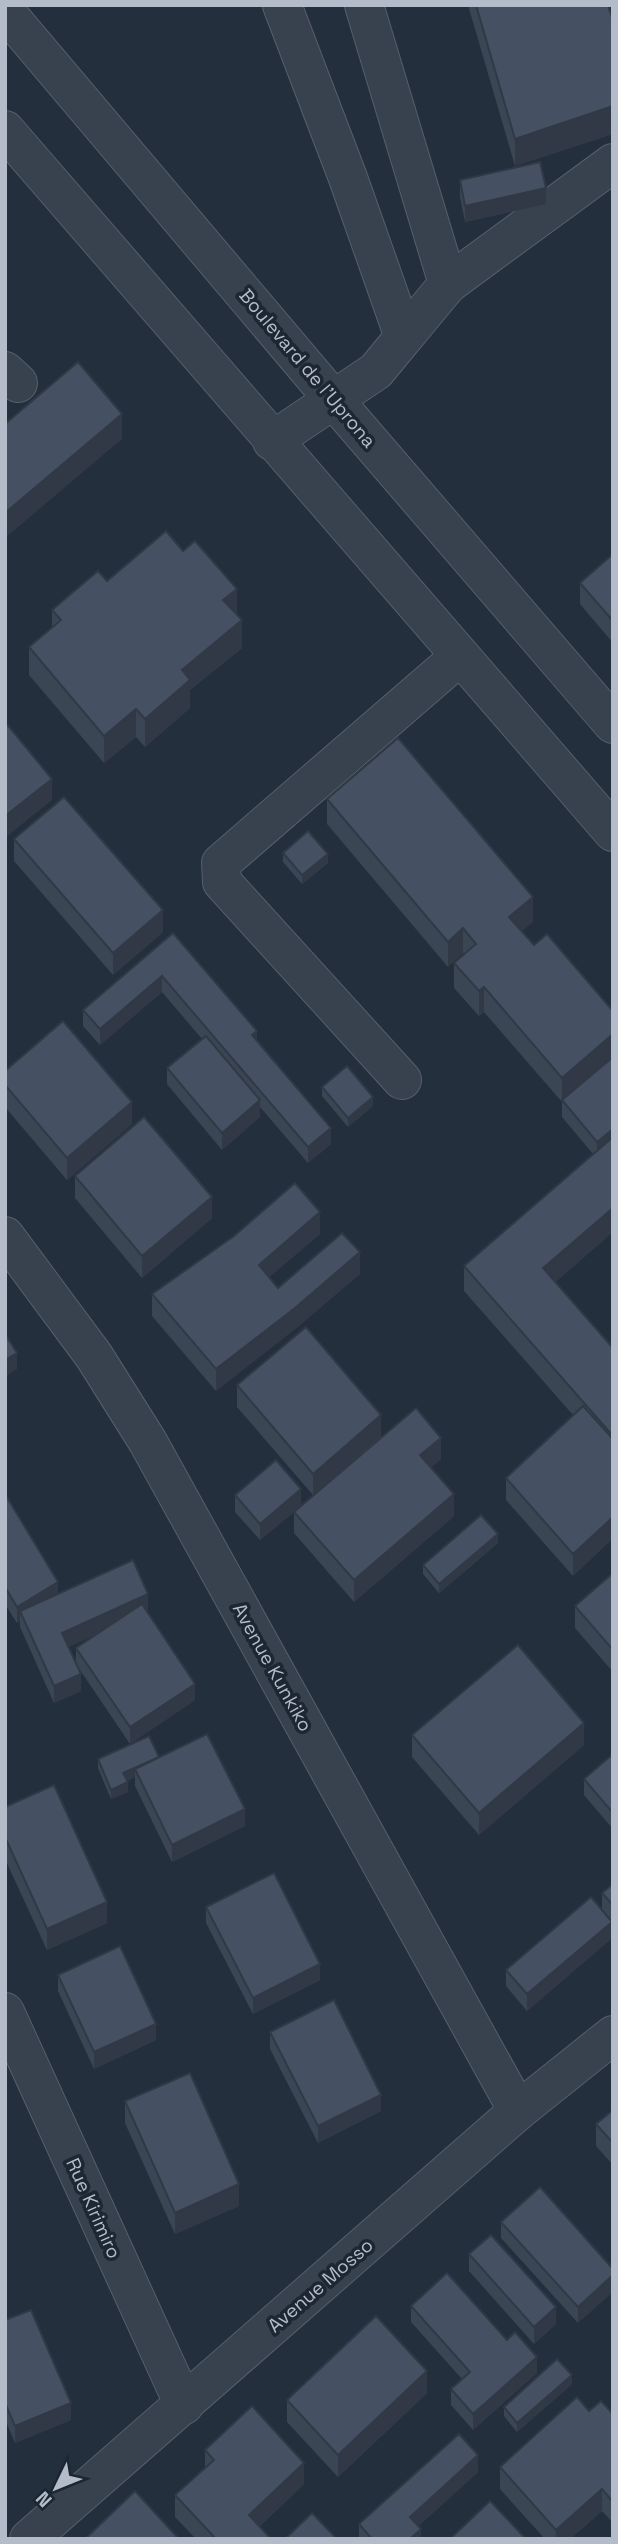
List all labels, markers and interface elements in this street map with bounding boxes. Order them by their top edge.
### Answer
street label: Boulevard de l'Uprona [234,284,382,453]
street label: Avenue Kunkiko [227,1599,318,1736]
street label: Rue Kirimiro [60,2154,127,2262]
street label: Avenue Mosso [262,2233,378,2338]
north arrow [21,2453,91,2523]
text: N [30,2486,57,2512]

